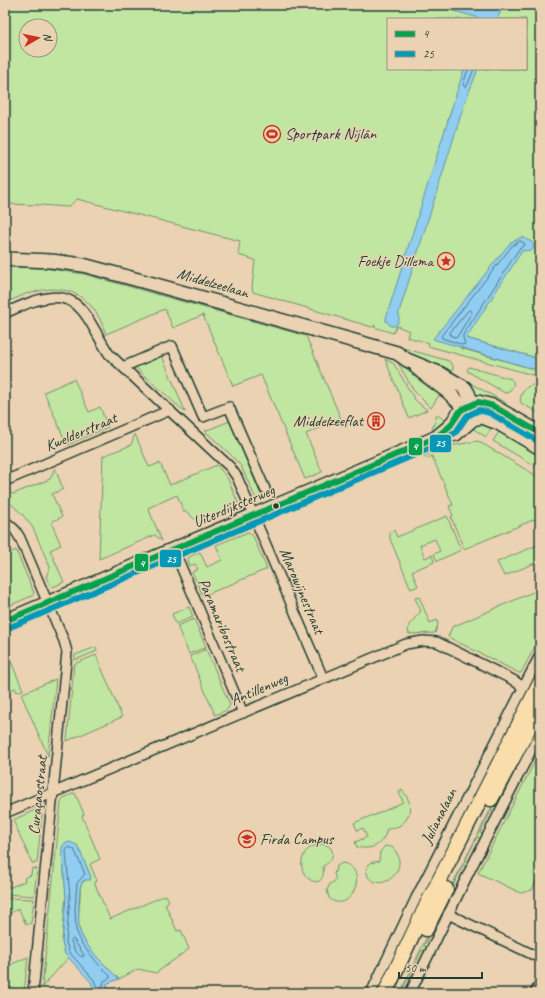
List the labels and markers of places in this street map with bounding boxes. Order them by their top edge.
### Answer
sports icon: Sportpark Nijlân [262,124,282,144]
place label: Sportpark Nijlân [285,124,377,144]
place label: Foekje Dillema [358,251,434,271]
place icon: Foekje Dillema [436,251,456,271]
place label: Middelzeeflat [293,411,365,431]
building icon: Middelzeeflat [366,411,386,431]
unlabelled marker [271,501,281,511]
school or university icon: Firda Campus [237,829,257,849]
place label: Firda Campus [260,829,335,849]

